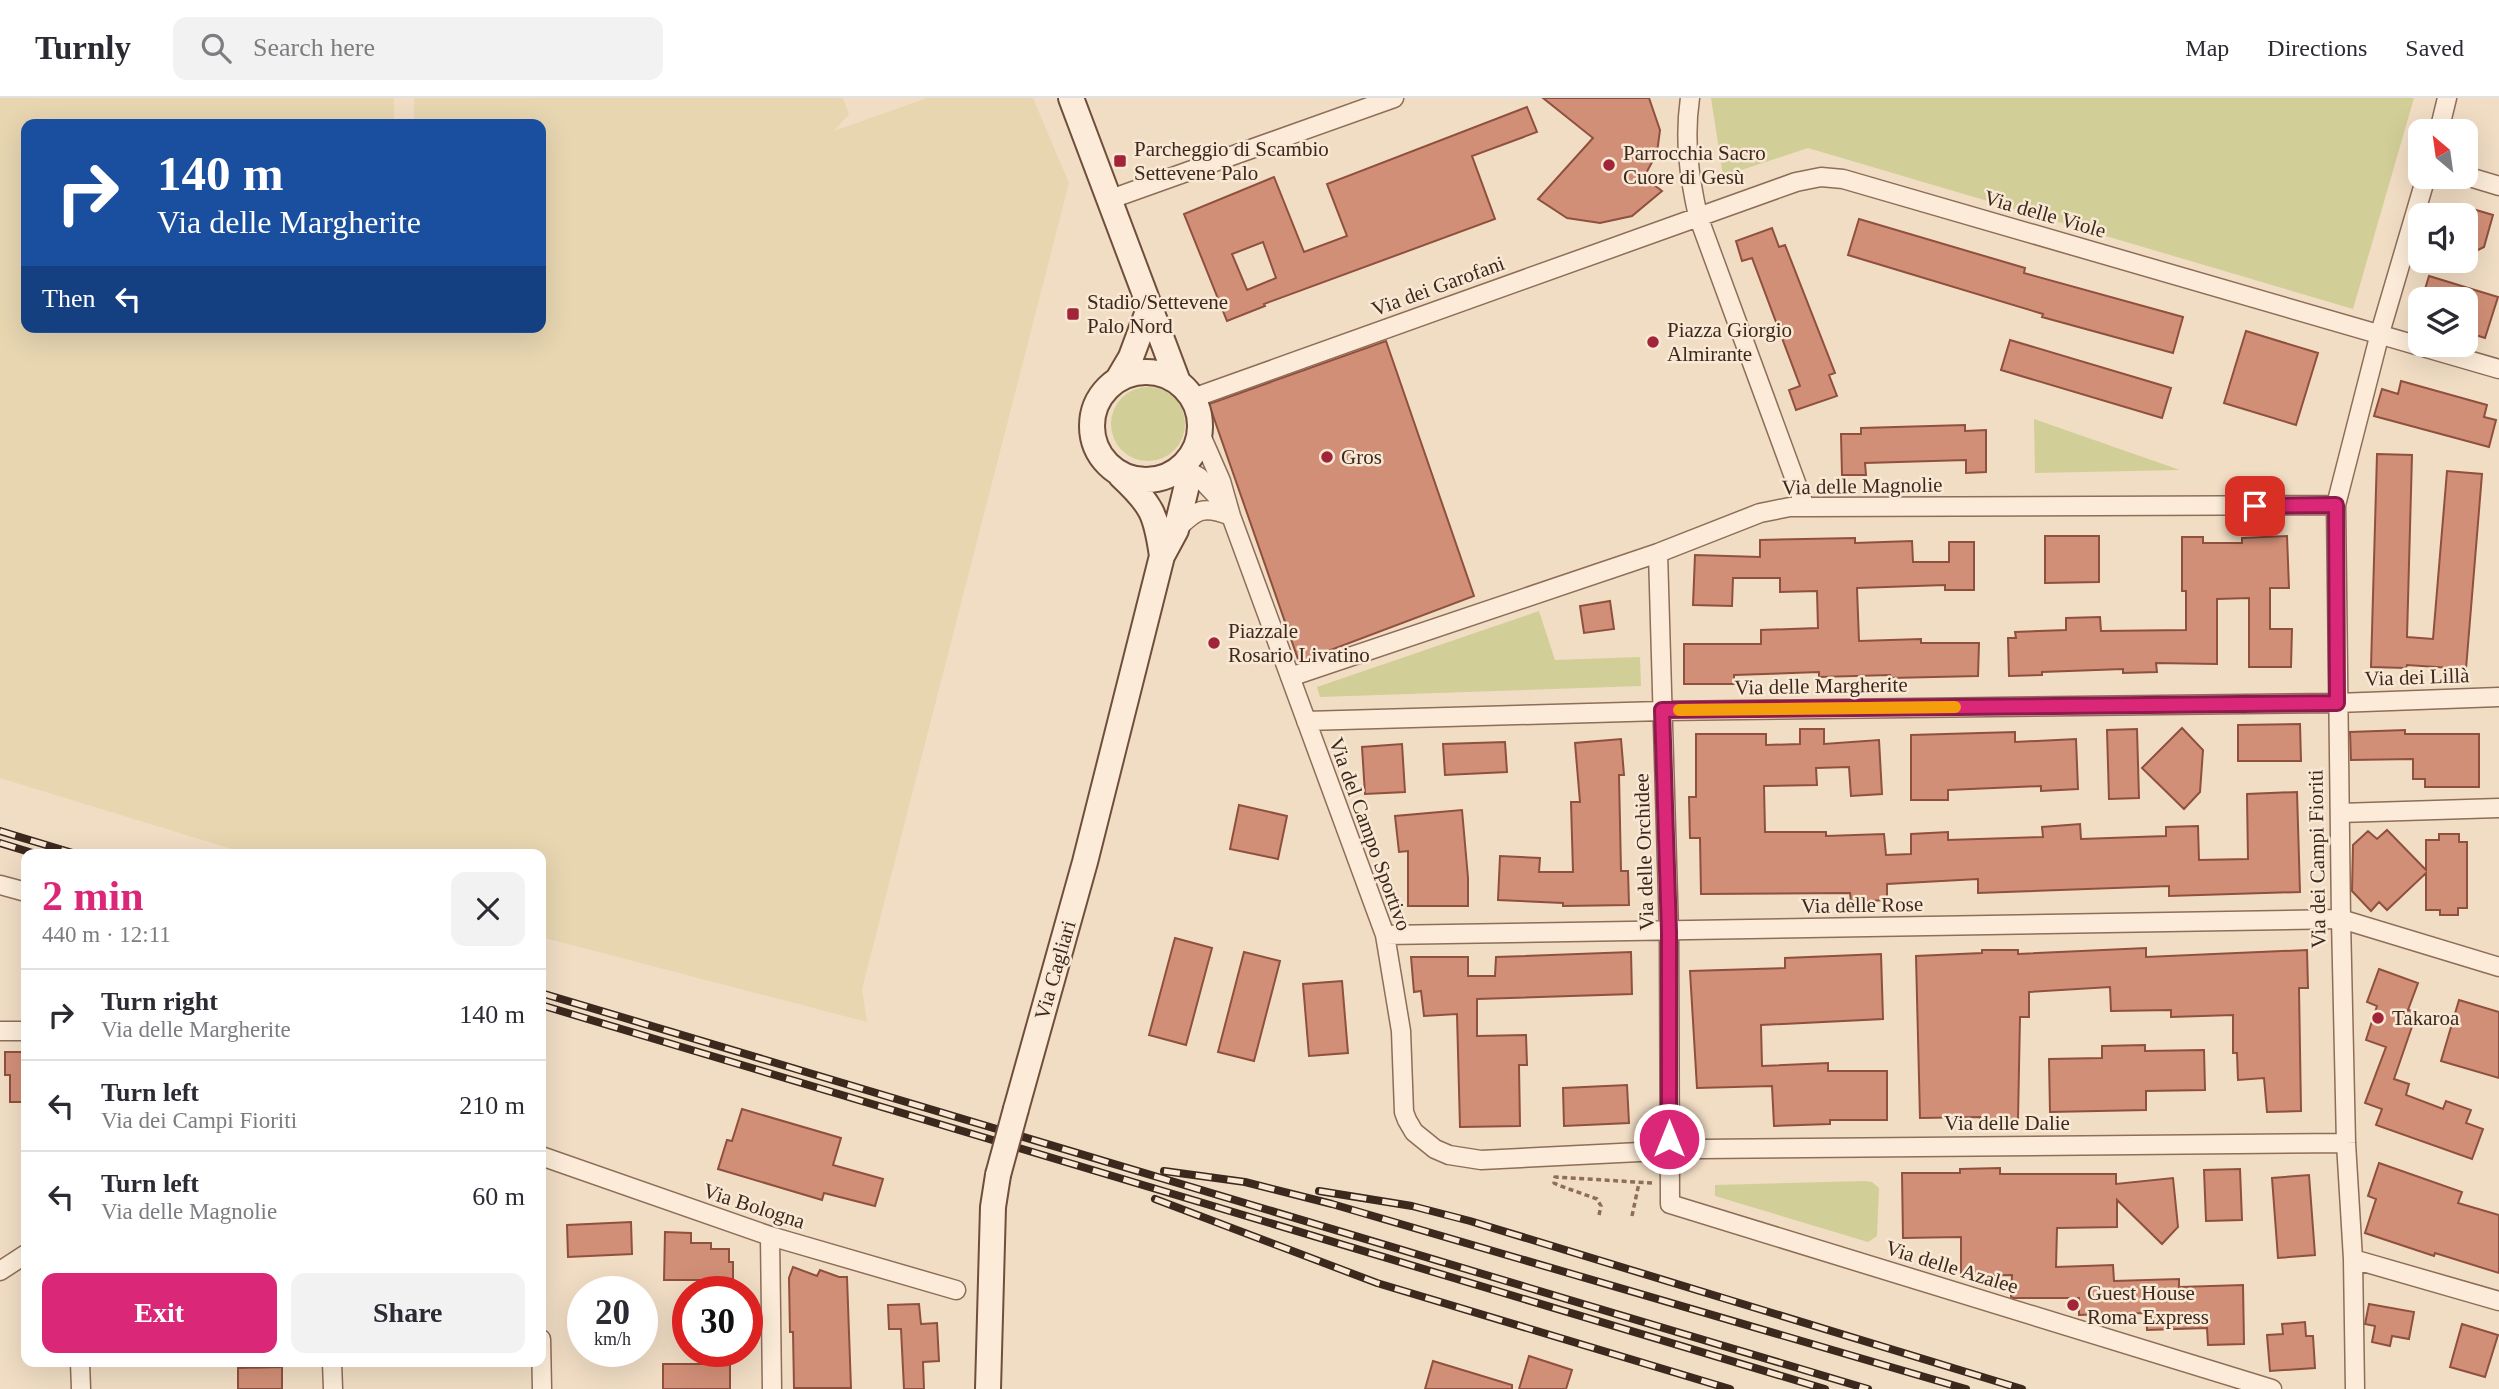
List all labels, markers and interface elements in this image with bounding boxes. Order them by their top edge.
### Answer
search box [173,17,663,80]
icon: search [197,29,235,67]
text: Turnly [35,30,131,66]
text: Search here [253,33,375,62]
text: Map [2185,35,2229,61]
text: Directions [2267,35,2367,61]
text: Saved [2405,35,2464,61]
north arrow [2408,119,2478,189]
map controls [2408,119,2478,357]
place label: Parcheggio di Scambio Settevene Palo [1134,137,1329,185]
place label: Parrocchia Sacro Cuore di Gesù [1623,141,1766,189]
text: 140 m [157,146,284,201]
icon: right [42,147,133,238]
marker: Parcheggio di Scambio Settevene Palo [1112,153,1128,169]
marker: Parrocchia Sacro Cuore di Gesù [1601,157,1617,173]
street label: Via delle Viole [1981,185,2109,243]
button: sound [2408,203,2478,273]
text: Via delle Margherite [157,204,421,240]
street label: Via dei Garofani [1368,251,1508,321]
icon: left [109,280,147,318]
text: Then [42,284,95,313]
button: layers [2408,287,2478,357]
place label: Stadio/Settevene Palo Nord [1087,290,1228,338]
marker: Stadio/Settevene Palo Nord [1065,306,1081,322]
place label: Piazza Giorgio Almirante [1667,318,1792,366]
marker: Piazza Giorgio Almirante [1645,334,1661,350]
place label: Gros [1341,445,1382,469]
marker: Gros [1319,449,1335,465]
street label: Via delle Magnolie [1781,473,1943,499]
pin [2225,476,2285,536]
icon: arrive [2236,487,2274,525]
place label: Piazzale Rosario Livatino [1228,619,1370,667]
marker: Piazzale Rosario Livatino [1206,635,1222,651]
street label: Via dei Lillà [2364,663,2470,691]
street label: Via delle Margherite [1734,672,1908,700]
street label: Via del Campo Sportivo [1324,734,1416,934]
street label: Via dei Campi Fioriti [2303,769,2331,949]
street label: Via delle Orchidee [1629,773,1659,931]
button: close [451,872,525,946]
text: 2 min [42,873,144,919]
street label: Via delle Rose [1801,892,1923,918]
street label: Via Cagliari [1029,918,1081,1022]
text: 440 m · 12:11 [42,922,171,947]
text: Turn right [101,987,218,1016]
icon: right [42,996,80,1034]
text: 140 m [459,1000,525,1029]
place label: Takaroa [2392,1006,2460,1030]
marker: Takaroa [2370,1010,2386,1026]
text: Via delle Margherite [101,1017,291,1042]
text: Turn left [101,1078,199,1107]
icon: left [42,1087,80,1125]
text: 210 m [459,1091,525,1120]
position arrow [1632,1102,1706,1176]
text: Via dei Campi Fioriti [101,1108,297,1133]
street label: Via delle Dalie [1944,1111,2070,1135]
text: Turn left [101,1169,199,1198]
icon: left [42,1178,80,1216]
street label: Via Bologna [700,1178,809,1234]
text: 60 m [472,1182,525,1211]
text: Via delle Magnolie [101,1199,277,1224]
street label: Via delle Azalee [1883,1235,2021,1299]
button: Exit [42,1273,277,1353]
button: Share [291,1273,525,1353]
speed limit sign: 30 [672,1276,763,1367]
place label: Guest House Roma Express [2087,1281,2209,1329]
text: 20 [595,1293,630,1332]
marker: Guest House Roma Express [2065,1297,2081,1313]
text: km/h [594,1329,631,1349]

